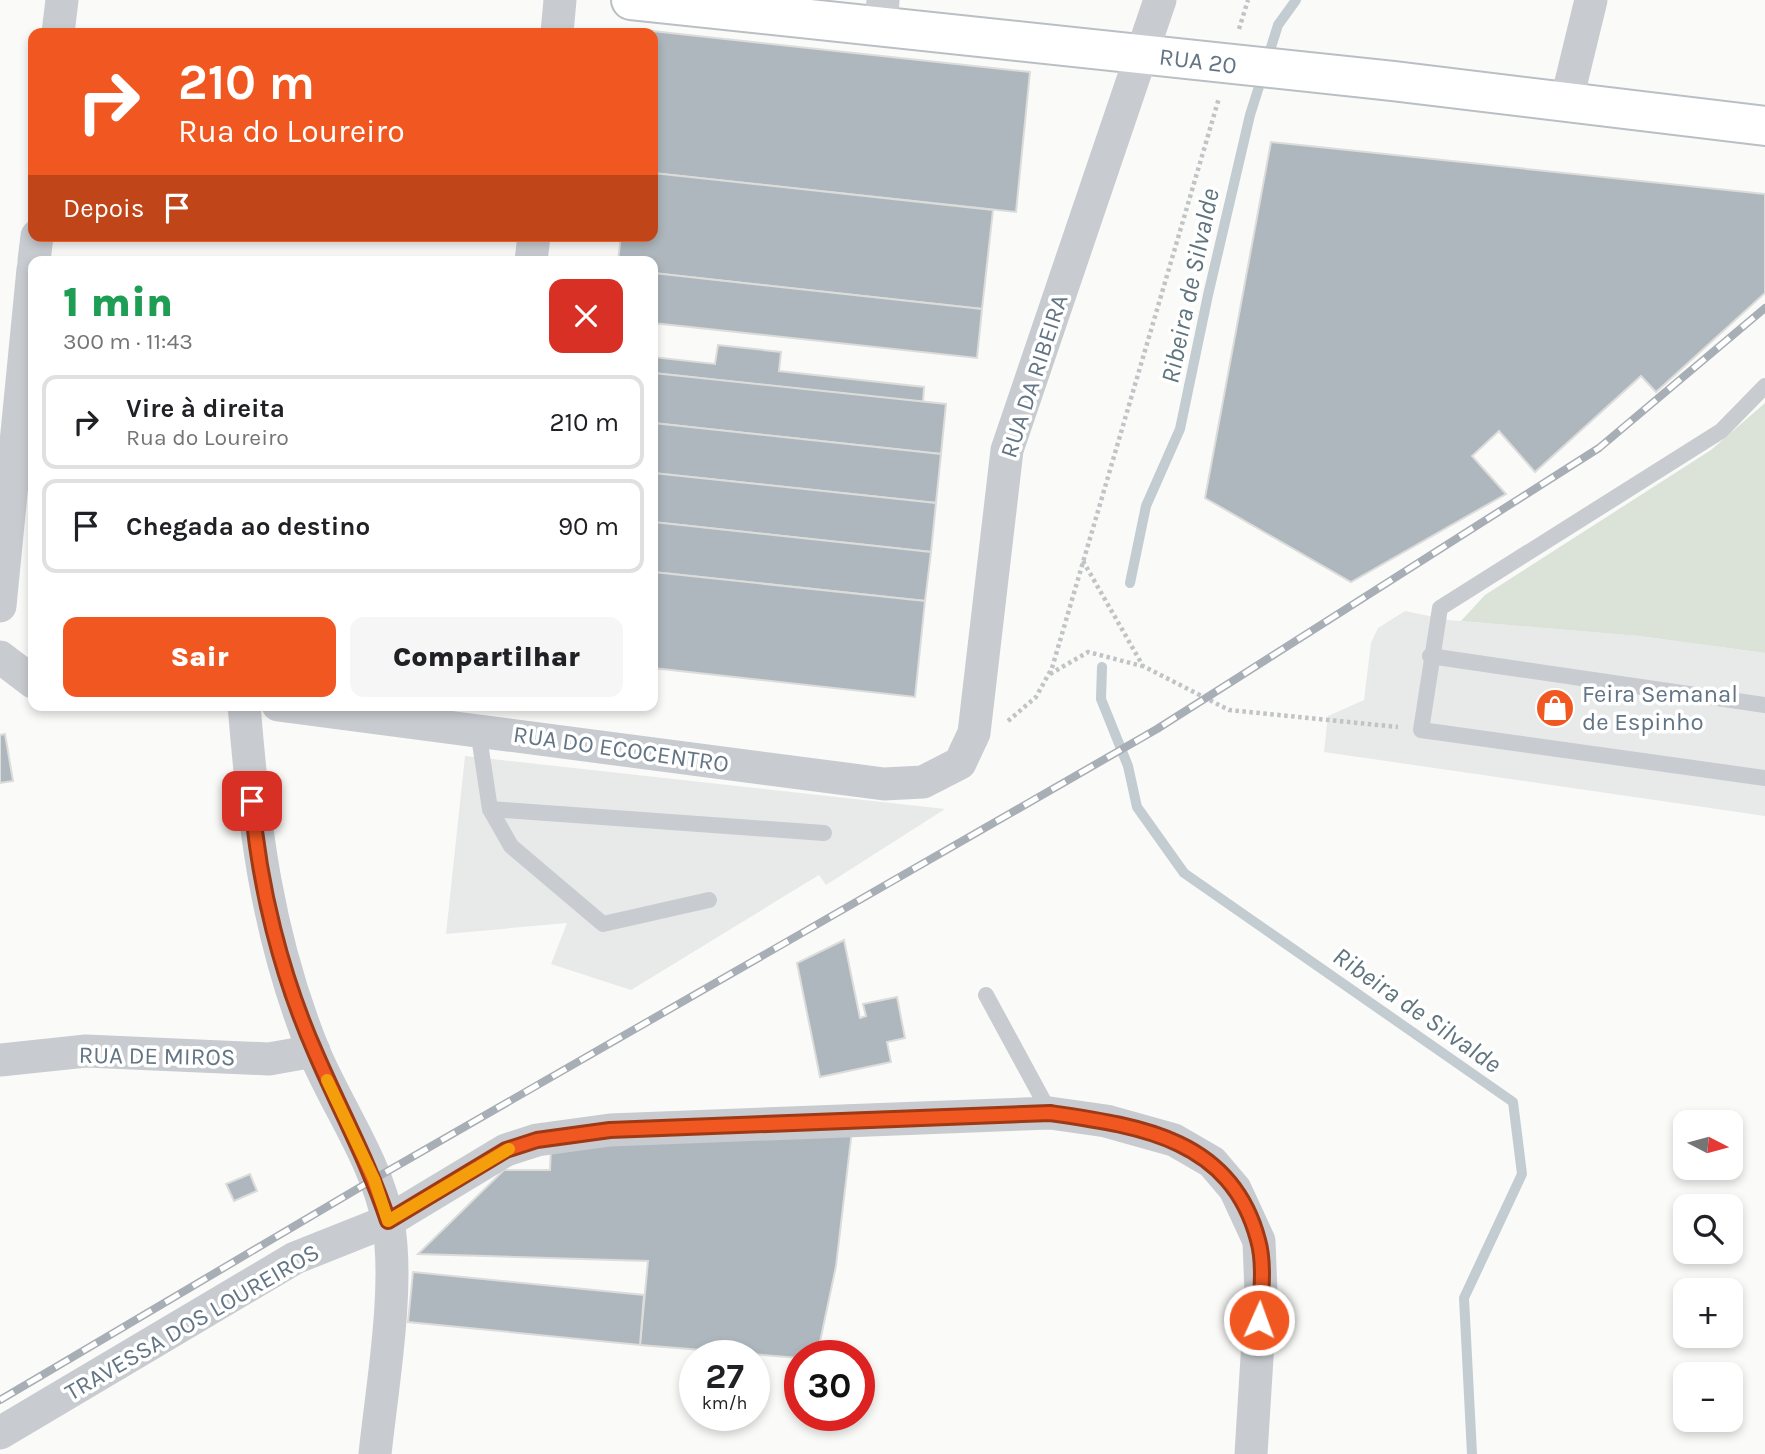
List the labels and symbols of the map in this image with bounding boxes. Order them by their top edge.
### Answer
street label: RUA 20 [1158,42,1238,80]
water label: Ribeira de Silvalde [1154,186,1226,386]
street label: RUA DA RIBEIRA [994,291,1074,461]
place label: Feira Semanal de Espinho [1582,680,1738,736]
shop icon: Feira Semanal de Espinho [1534,687,1576,729]
street label: RUA DO ECOCENTRO [511,720,731,778]
pin [222,771,282,831]
water label: Ribeira de Silvalde [1327,940,1507,1080]
street label: RUA DE MIROS [78,1041,236,1071]
north arrow [1673,1110,1743,1180]
street label: TRAVESSA DOS LOUREIROS [60,1238,324,1406]
position arrow [1222,1283,1296,1357]
speed limit sign: 30 [784,1340,875,1431]

